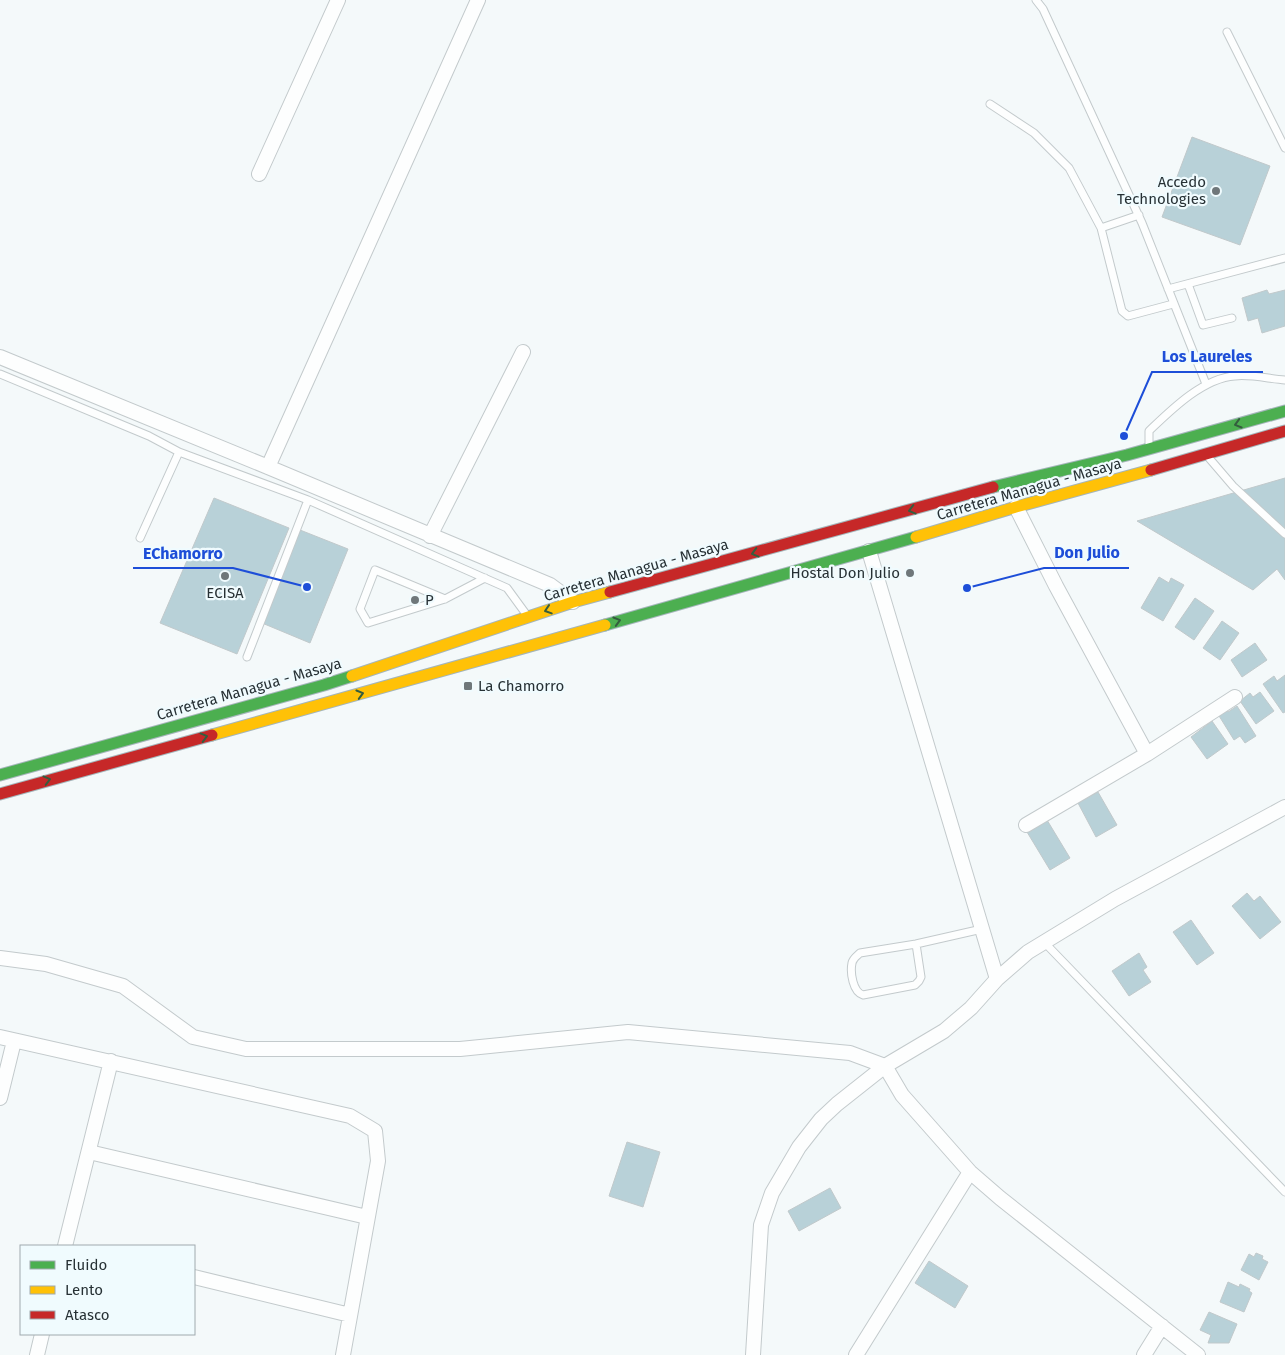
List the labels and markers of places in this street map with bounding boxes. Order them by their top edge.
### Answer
place label: Accedo Technologies [1117,173,1206,208]
marker: Accedo Technologies [1210,185,1222,197]
callout: Los Laureles [1152,341,1263,372]
callout: EChamorro [133,537,233,568]
callout: Don Julio [1044,537,1129,568]
place label: Hostal Don Julio [790,564,900,582]
marker: Hostal Don Julio [904,567,916,579]
marker: ECISA [219,570,231,582]
place label: ECISA [206,584,244,602]
place label: P [425,591,434,609]
marker: P [409,594,421,606]
place label: La Chamorro [478,677,564,695]
marker: La Chamorro [462,680,474,692]

